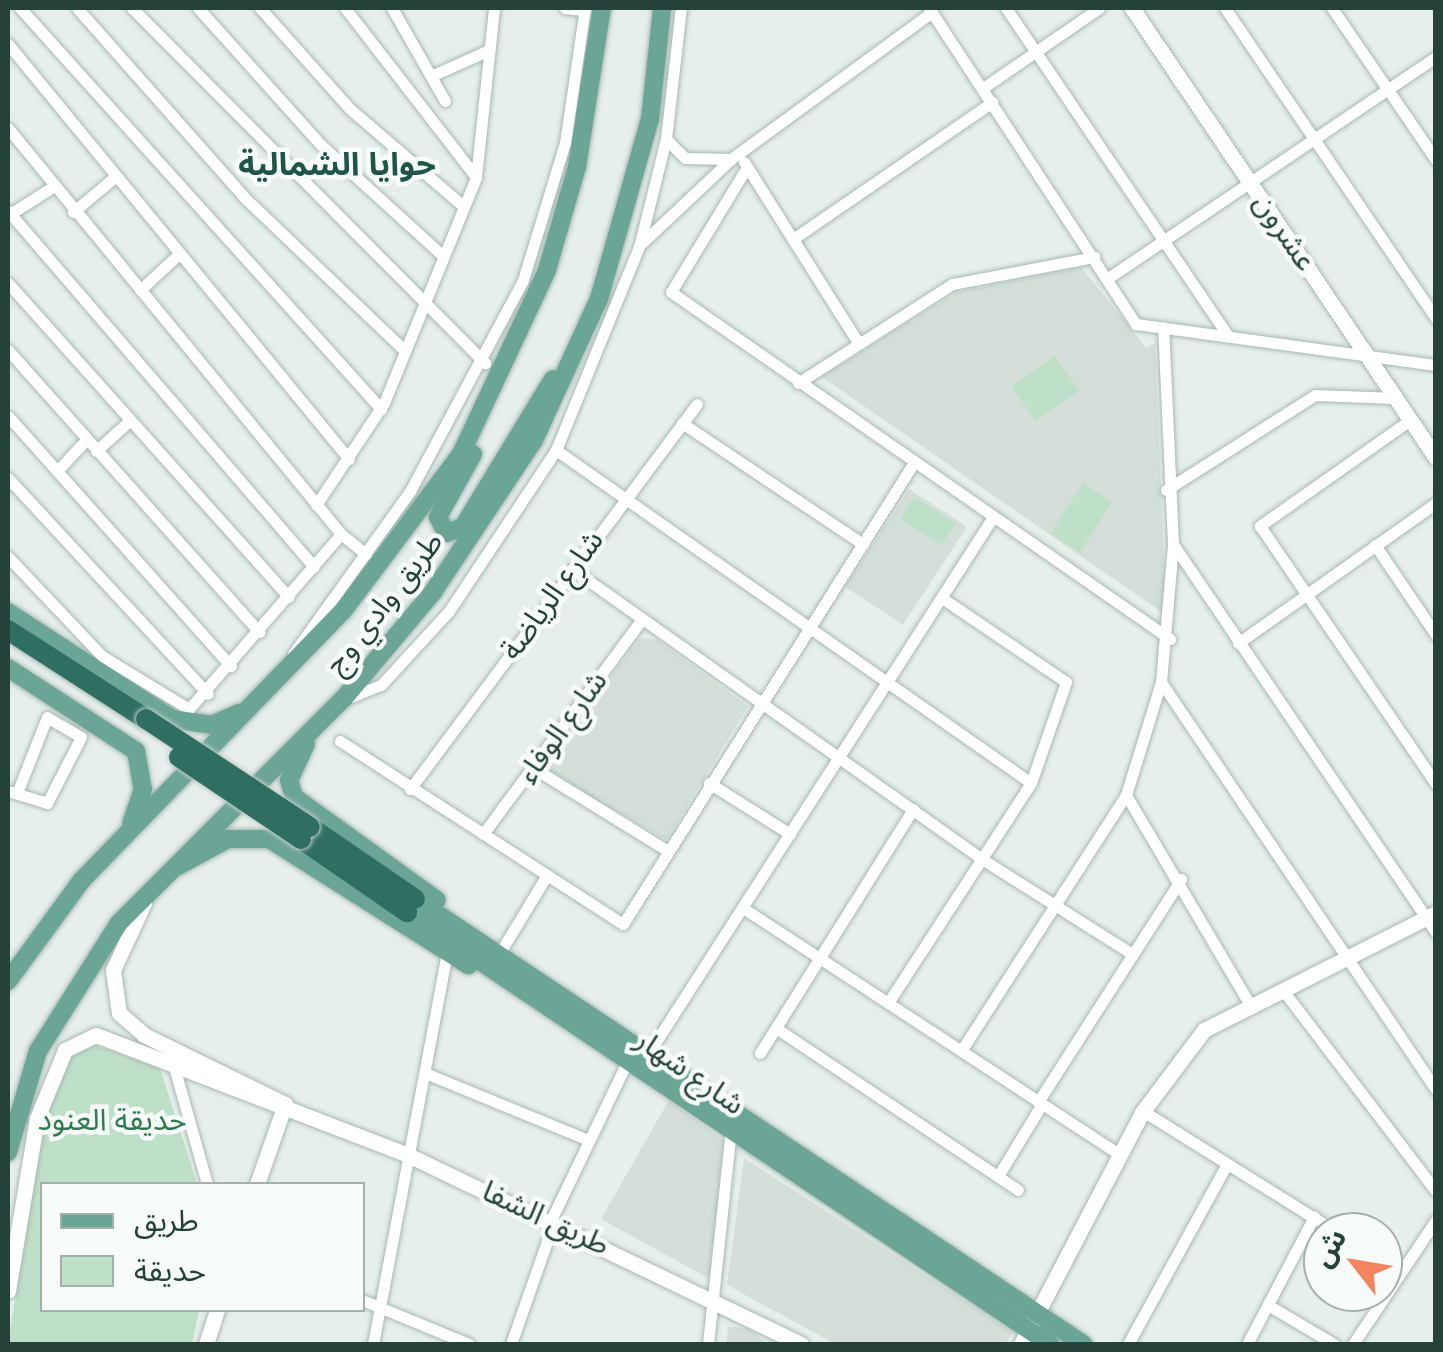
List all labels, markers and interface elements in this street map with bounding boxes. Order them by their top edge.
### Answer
district label: حوايا الشمالية [238,145,436,183]
street label: عشرون [1246,186,1324,278]
street label: شارع الرياضة [493,523,611,667]
street label: طريق وادي وج [317,525,451,681]
street label: شارع الوفاء [509,664,615,790]
street label: شارع شهار [629,1021,751,1123]
park label: حديقة العنود [37,1102,187,1138]
street label: طريق الشفا [477,1173,615,1263]
legend [40,1182,365,1312]
text: طريق [134,1202,199,1239]
north arrow [1303,1212,1403,1312]
text: ش [1305,1222,1353,1273]
text: حديقة [134,1252,206,1289]

